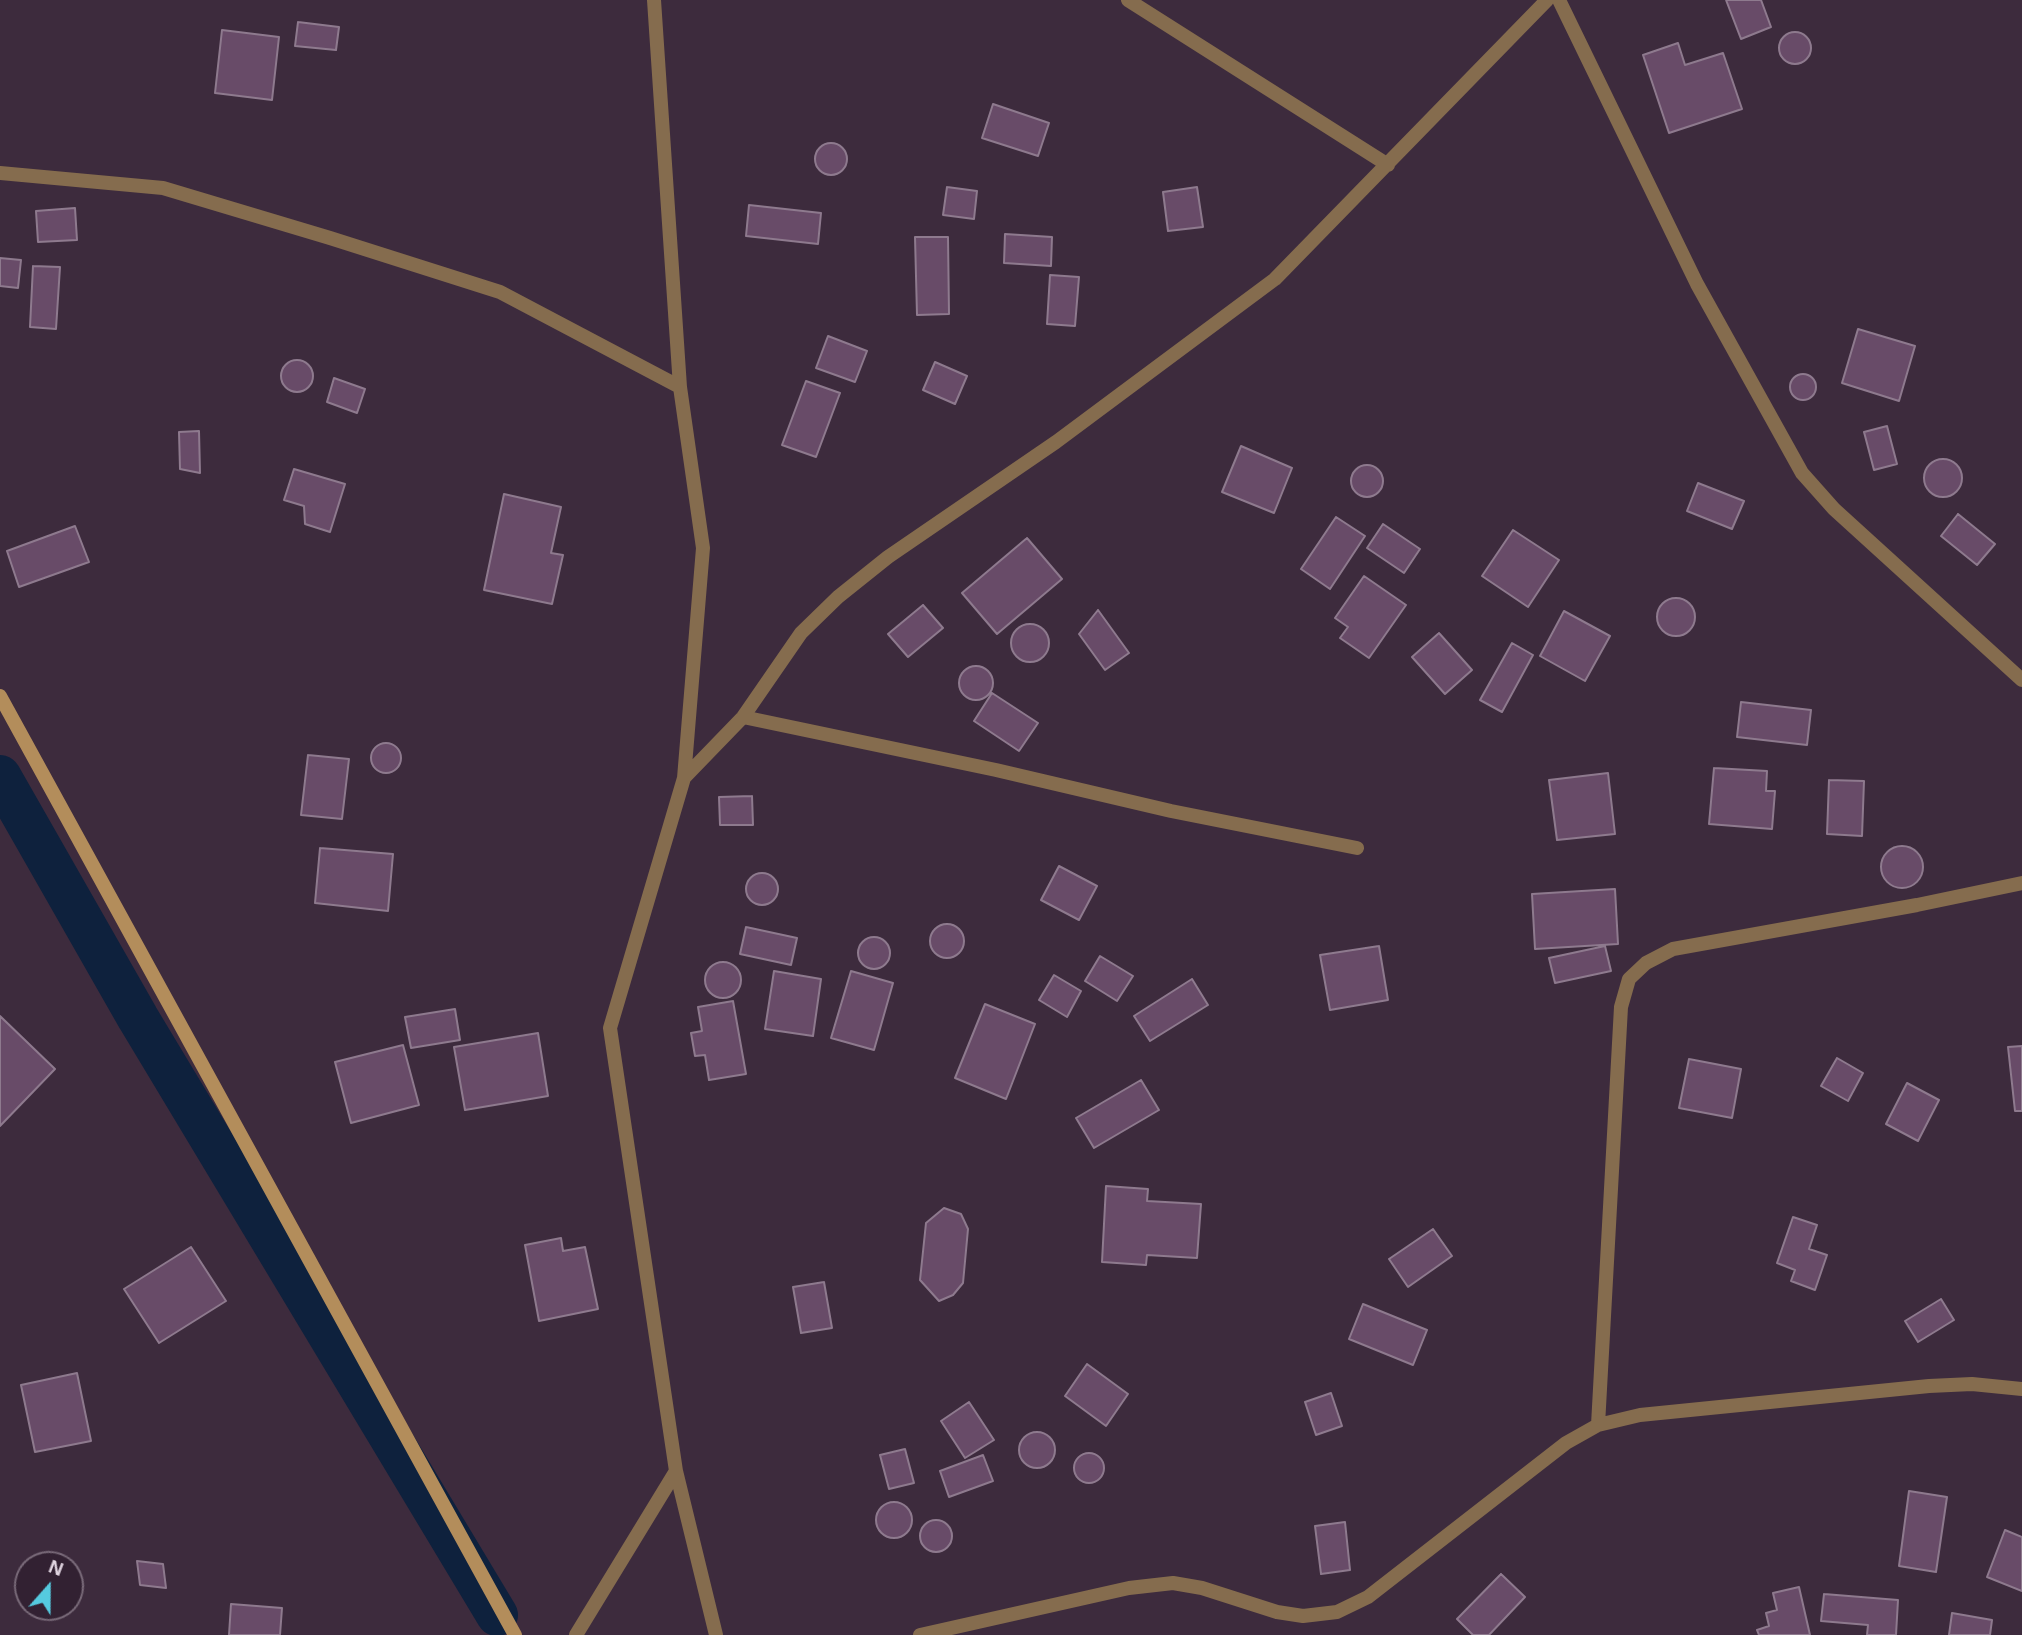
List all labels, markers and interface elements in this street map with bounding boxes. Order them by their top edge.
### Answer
north arrow [14,1551,84,1621]
text: N [46,1556,66,1580]

